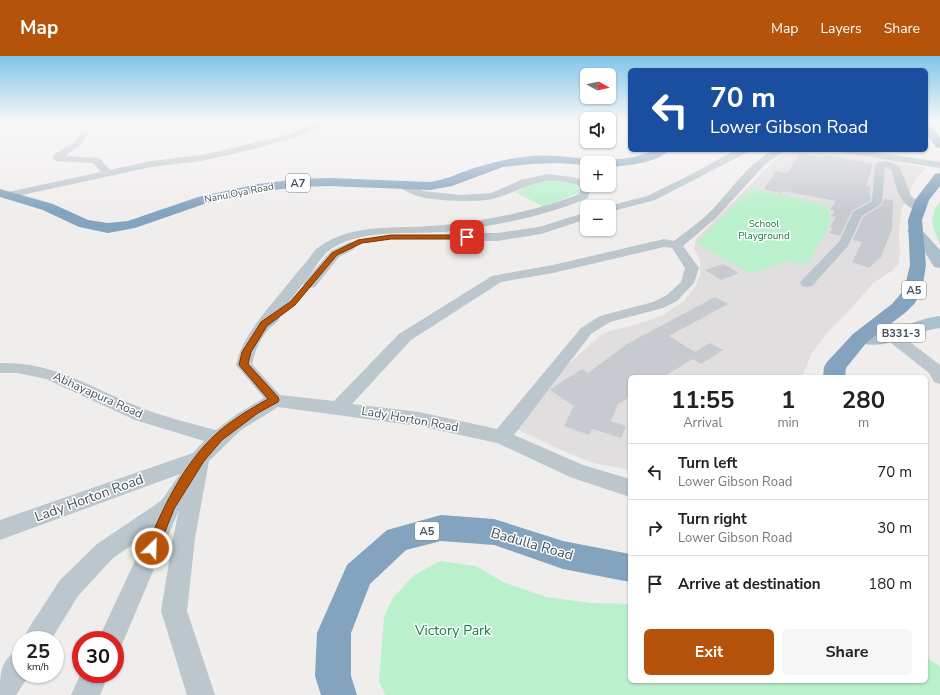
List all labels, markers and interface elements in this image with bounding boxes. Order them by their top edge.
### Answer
text: Map [20,15,58,41]
text: Map [771,19,798,38]
text: Layers [820,19,862,38]
text: Share [884,19,920,38]
north arrow [580,68,616,104]
map controls [580,68,616,236]
text: 70 m [710,79,776,117]
icon: left [644,84,696,136]
button: sound [580,112,616,148]
text: Lower Gibson Road [710,115,868,139]
button: + [580,156,616,192]
road number: A7 [286,174,310,192]
street label: Nanu Oya Road [203,179,275,207]
button: − [580,200,616,236]
park label: School Playground [738,217,790,243]
pin [450,220,484,254]
icon: arrive [456,226,478,248]
road number: A5 [902,281,926,299]
road number: B331-3 [877,324,925,342]
street label: Abhayapura Road [51,368,145,422]
text: 11:55 [671,384,734,416]
text: 1 [781,384,795,416]
text: 280 [842,384,885,416]
street label: Lady Horton Road [360,403,460,435]
text: Arrival [683,414,722,432]
text: min [777,414,799,432]
text: m [858,414,869,432]
text: Turn left [678,453,737,473]
icon: left [644,461,666,483]
text: 70 m [877,462,912,482]
street label: Lady Horton Road [32,469,146,527]
text: Lower Gibson Road [678,473,792,491]
text: Turn right [678,509,747,529]
icon: right [644,517,666,539]
text: 30 m [877,518,912,538]
road number: A5 [415,522,439,540]
street label: Badulla Road [489,523,575,565]
position arrow [131,527,173,569]
text: Lower Gibson Road [678,529,792,547]
icon: arrive [644,573,666,595]
text: Arrive at destination [678,574,821,594]
text: 180 m [868,574,912,594]
park label: Victory Park [414,621,492,640]
button: Exit [644,629,774,675]
button: Share [782,629,912,675]
speed limit sign: 30 [72,631,124,683]
text: 25 [26,638,50,665]
text: km/h [27,660,49,674]

